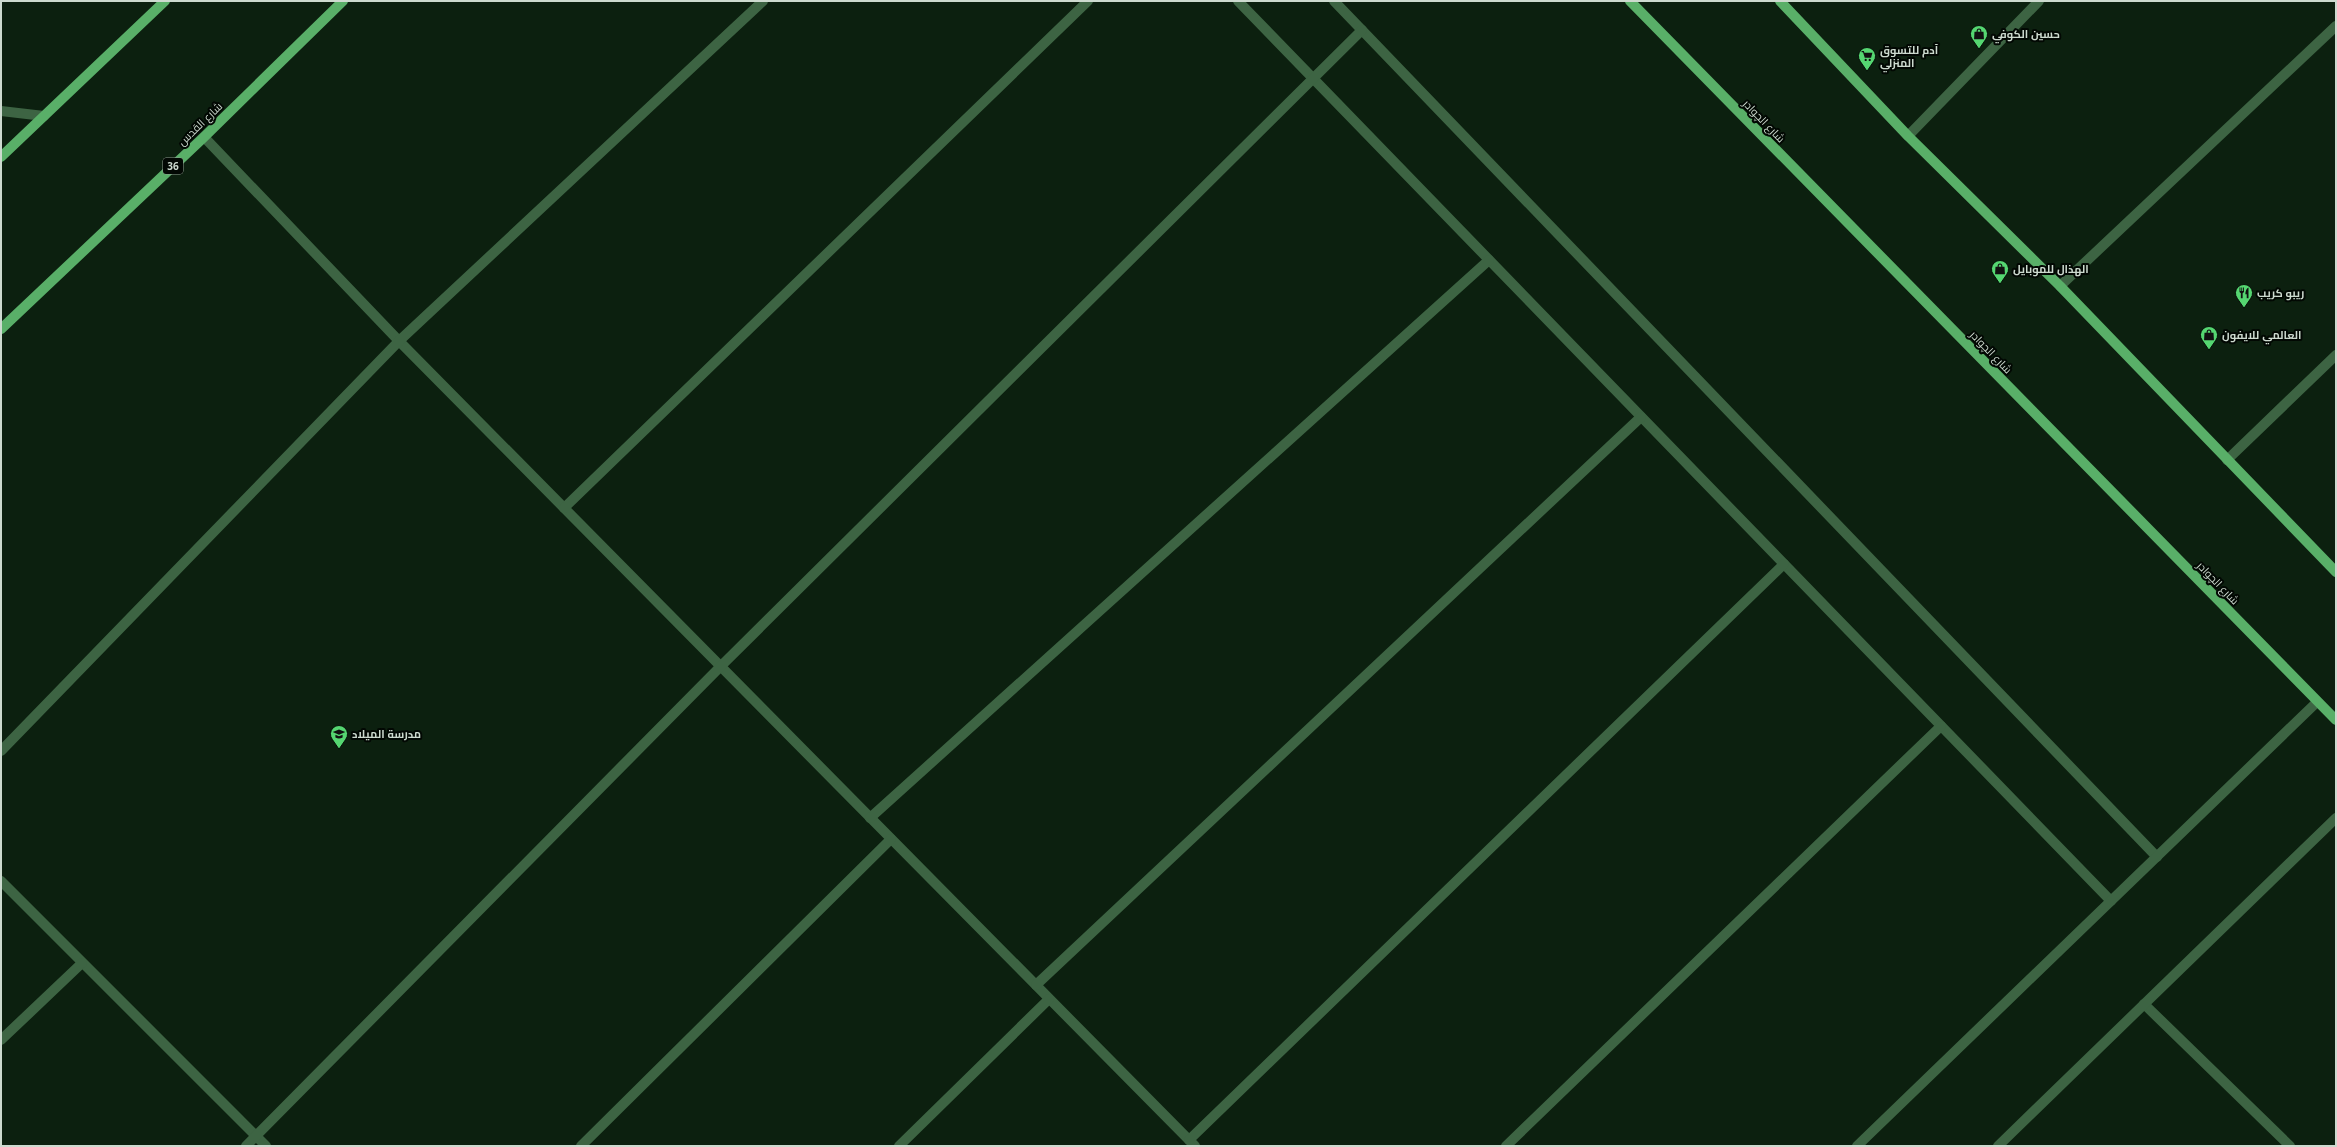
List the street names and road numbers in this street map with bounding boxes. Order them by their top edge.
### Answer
street label: شارع الچوادر [1739,95,1789,146]
street label: شارع القدس [174,99,226,149]
road number: 36 [163,158,183,174]
street label: شارع الچوادر [1966,326,2016,377]
street label: شارع الچوادر [2193,557,2243,608]

